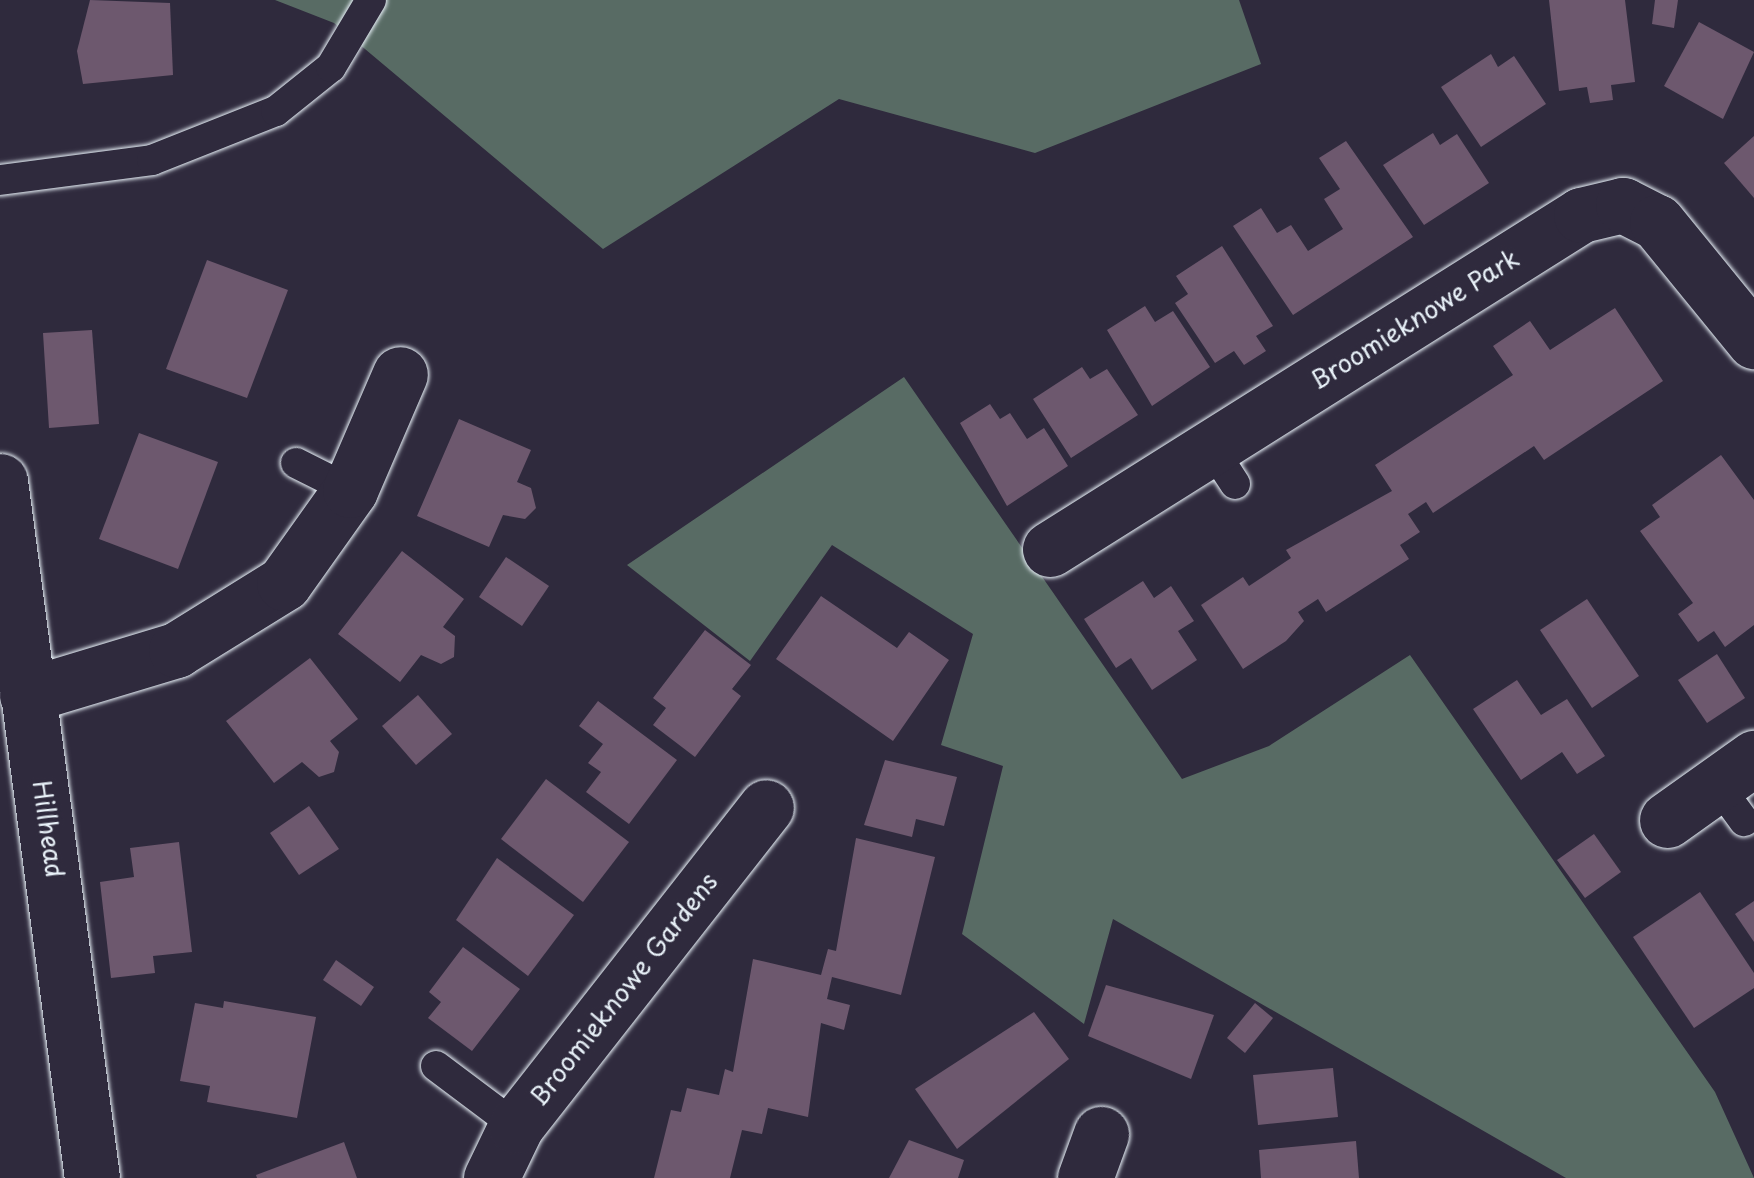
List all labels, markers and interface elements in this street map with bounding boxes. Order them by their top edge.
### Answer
street label: Broomieknowe Park [1304,242,1524,396]
street label: Hillhead [27,778,71,880]
street label: Broomieknowe Gardens [523,868,723,1110]

